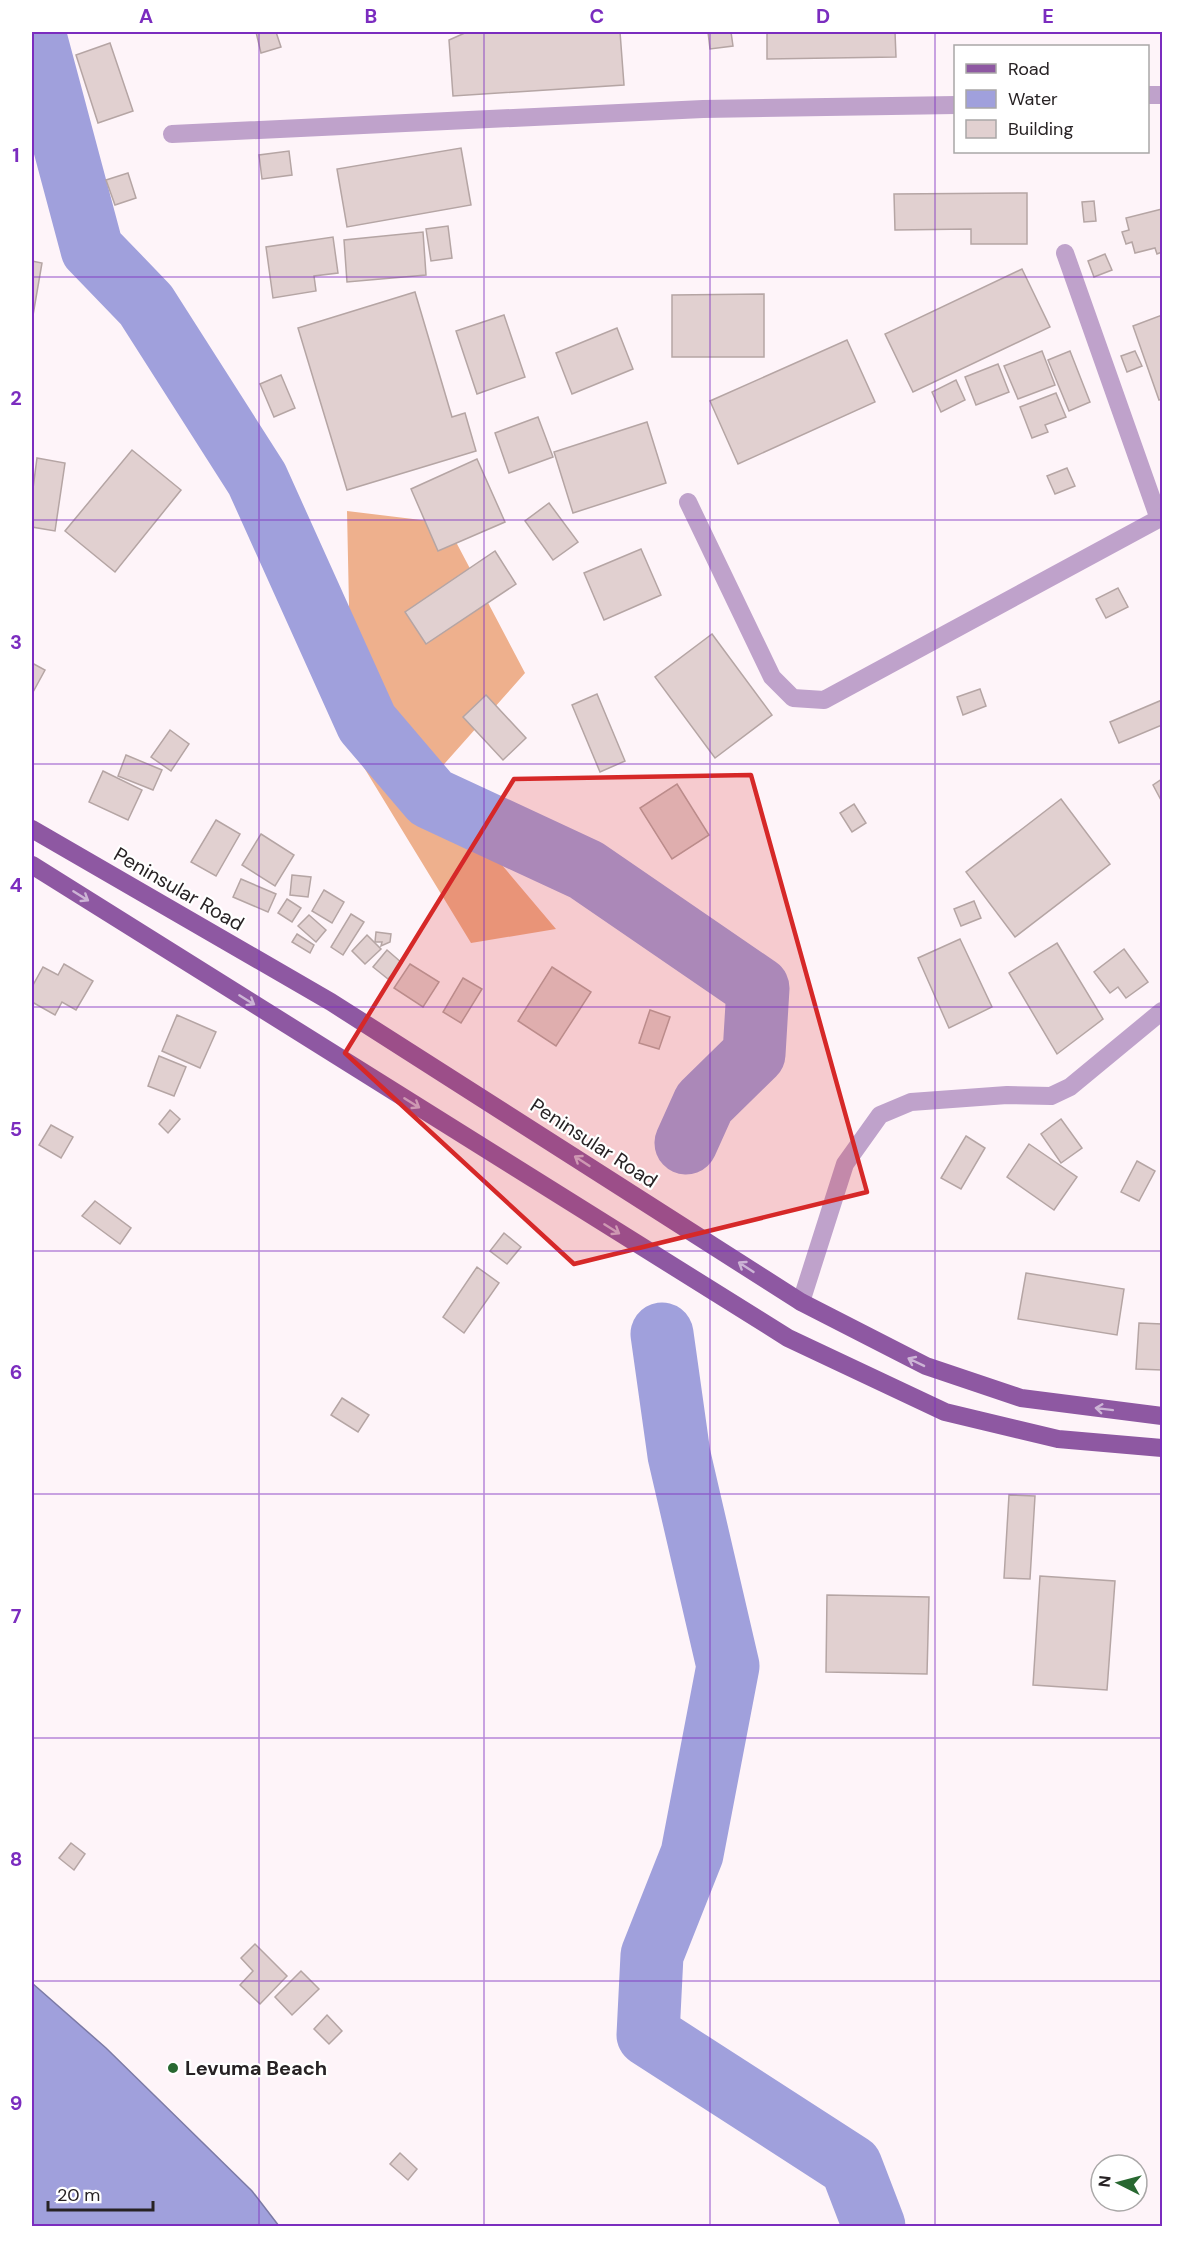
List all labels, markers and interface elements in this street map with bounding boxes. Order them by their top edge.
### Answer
text: A [139,3,153,29]
text: B [365,3,377,29]
text: C [590,3,604,29]
text: D [816,3,830,29]
text: E [1042,3,1054,29]
legend [954,45,1149,153]
text: Road [1008,57,1050,81]
text: Water [1008,87,1058,111]
text: Building [1008,117,1073,141]
text: 1 [12,142,20,168]
text: 2 [10,385,22,411]
text: 3 [10,629,22,655]
street label: Peninsular Road [109,841,249,937]
text: 4 [10,872,23,898]
one-way arrow [72,891,89,903]
one-way arrow [238,994,255,1006]
street label: Peninsular Road [526,1092,662,1194]
one-way arrow [403,1098,420,1110]
text: 5 [10,1116,22,1142]
one-way arrow [574,1155,591,1167]
one-way arrow [603,1224,620,1236]
one-way arrow [738,1260,755,1272]
one-way arrow [908,1355,926,1367]
text: 6 [10,1359,22,1385]
one-way arrow [1095,1403,1115,1414]
text: 7 [11,1603,22,1629]
text: 8 [10,1846,22,1872]
place label: Levuma Beach [185,2055,327,2081]
marker: Levuma Beach [166,2061,180,2075]
text: 9 [10,2090,22,2116]
north arrow [1089,2153,1149,2213]
scale bar [48,2174,153,2212]
text: N [1094,2175,1116,2188]
text: 20 m [57,2183,100,2207]

